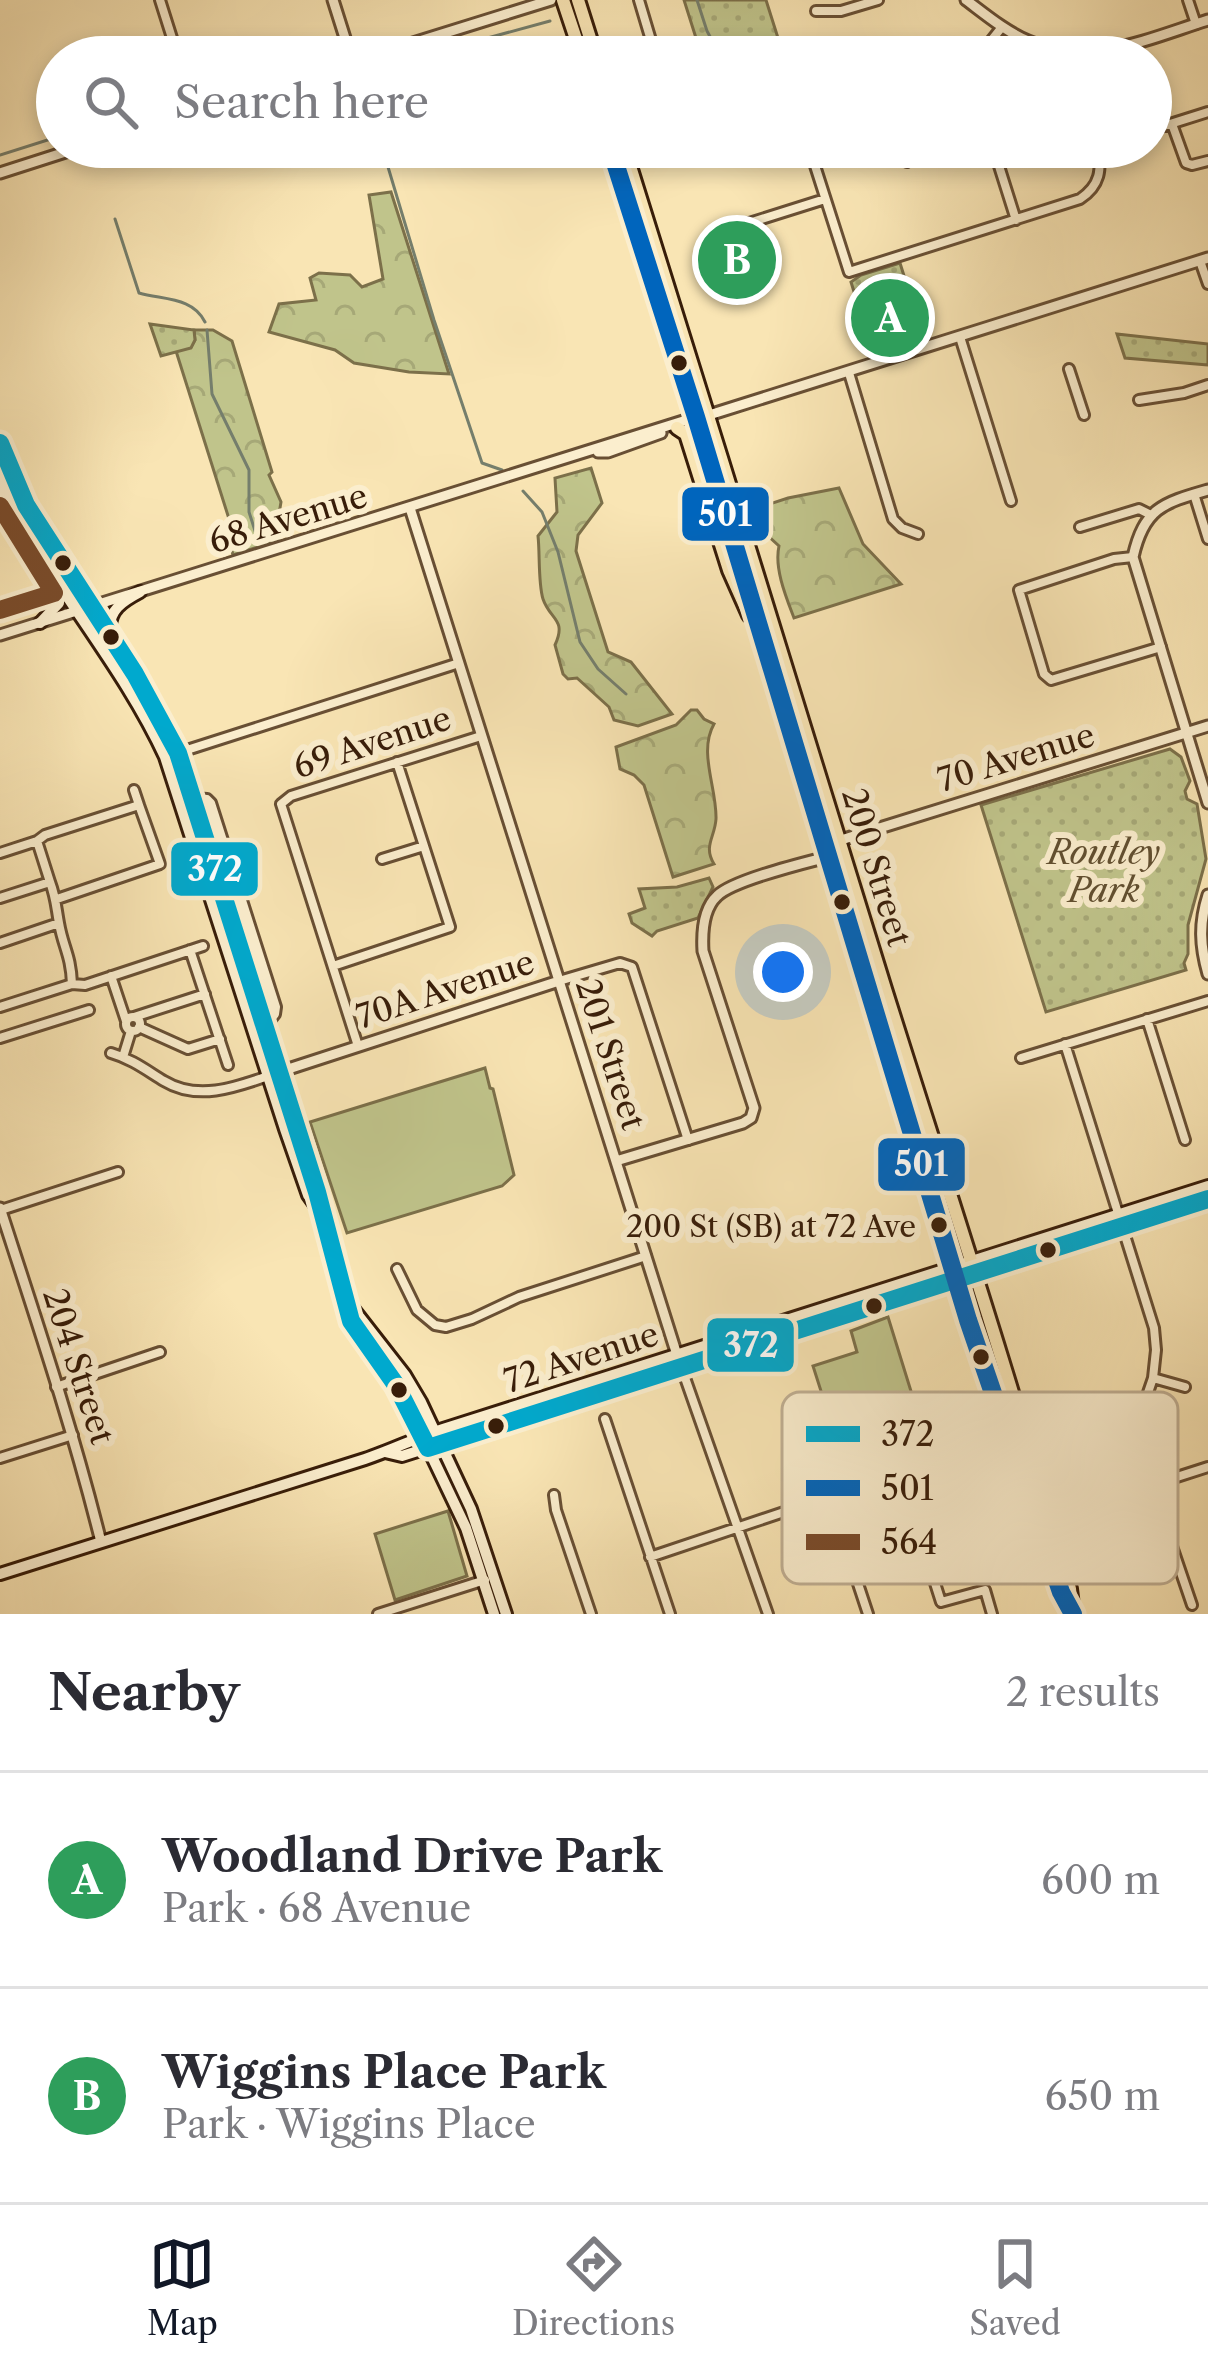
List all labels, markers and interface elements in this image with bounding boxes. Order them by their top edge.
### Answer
search box [36,36,1172,168]
icon: search [78,69,144,135]
text: Search here [174,74,429,130]
pin: B [698,215,776,305]
pin: A [851,273,929,363]
unlabelled marker [668,352,690,374]
street label: 68 Avenue [204,475,372,562]
line badge: 501 [680,485,771,543]
text: 501 [698,494,752,535]
unlabelled marker [52,552,74,574]
unlabelled marker [100,626,122,648]
street label: 69 Avenue [288,698,456,787]
street label: 70 Avenue [933,714,1100,801]
street label: 200 Street [833,783,920,951]
park label: Routley Park [1045,832,1160,911]
line badge: 372 [169,840,260,898]
text: 372 [187,849,243,890]
unlabelled marker [831,891,853,913]
street label: 70A Avenue [351,941,539,1038]
your location [753,942,813,1002]
street label: 201 Street [567,974,654,1135]
line badge: 501 [876,1136,967,1193]
text: 501 [894,1144,948,1185]
place label: 200 St (SB) at 72 Ave [626,1208,916,1245]
marker: 200 St (SB) at 72 Ave [928,1214,950,1236]
unlabelled marker [1037,1239,1059,1261]
street label: 204 Street [34,1283,123,1449]
unlabelled marker [863,1295,885,1317]
street label: 72 Avenue [499,1313,664,1402]
line badge: 372 [705,1316,796,1374]
text: 372 [723,1325,779,1366]
unlabelled marker [970,1346,992,1368]
unlabelled marker [388,1379,410,1401]
legend [782,1392,1178,1584]
text: 372 [881,1414,934,1455]
unlabelled marker [485,1415,507,1437]
text: 501 [881,1468,934,1509]
text: 564 [881,1522,937,1563]
text: Nearby [48,1661,240,1723]
text: 2 results [1006,1668,1160,1716]
text: Woodland Drive Park [162,1828,662,1884]
text: A [72,1856,102,1904]
text: 600 m [1041,1856,1160,1904]
text: Park · 68 Avenue [162,1884,471,1932]
text: Wiggins Place Park [162,2044,606,2100]
text: B [73,2072,102,2120]
text: 650 m [1045,2072,1160,2120]
text: Park · Wiggins Place [162,2100,536,2148]
tab: Map [147,2231,218,2344]
tab: Directions [512,2231,675,2344]
tab: Saved [969,2231,1061,2344]

